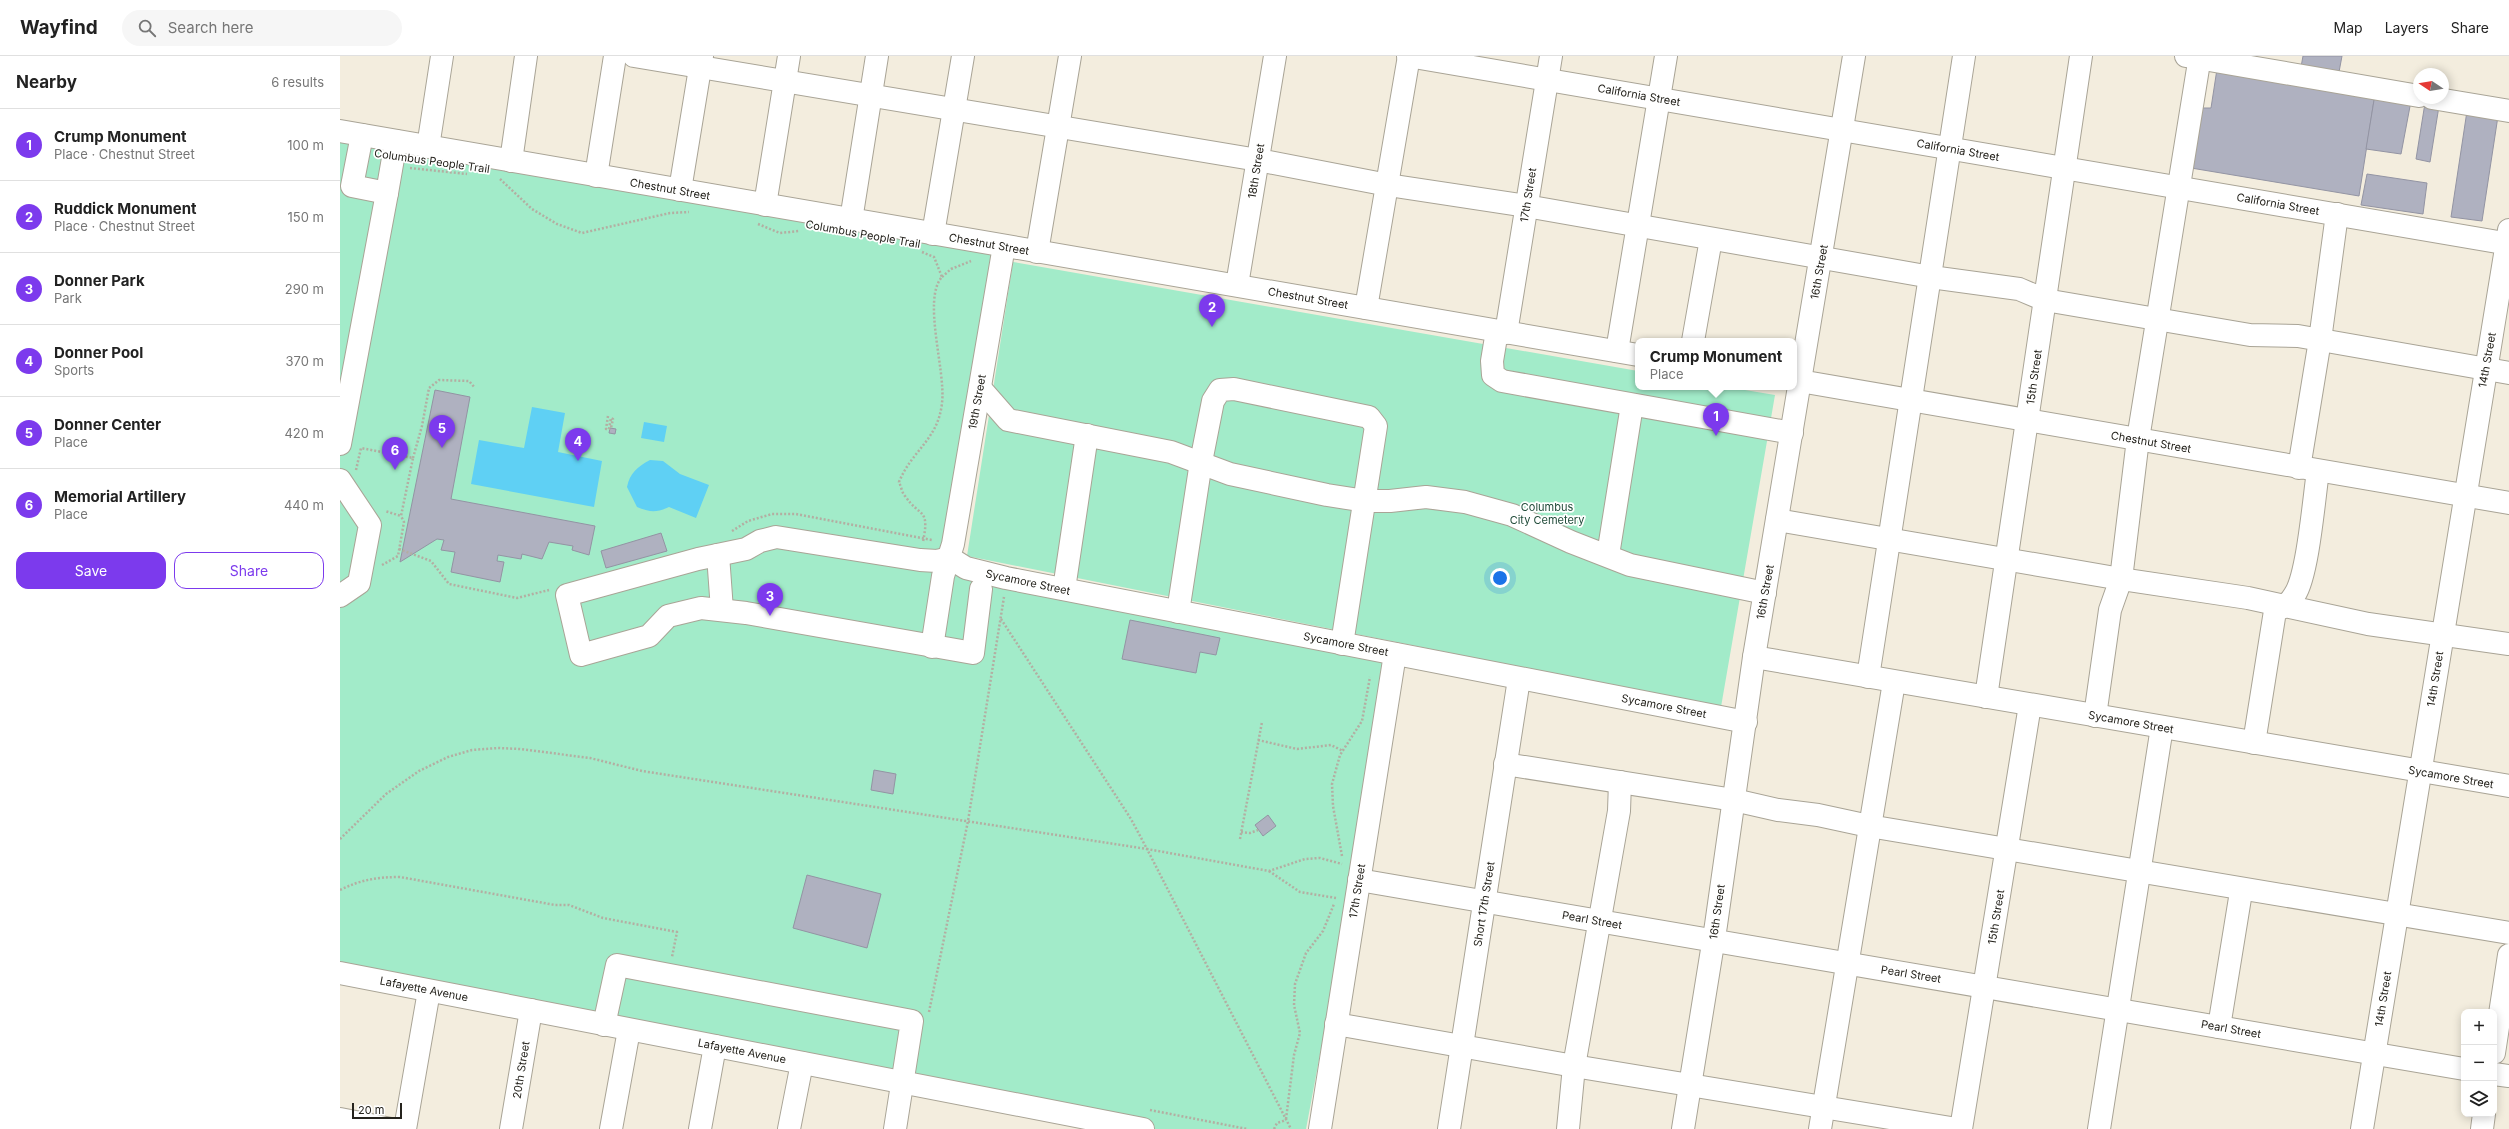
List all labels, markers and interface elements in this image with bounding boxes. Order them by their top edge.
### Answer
search box [122,10,402,46]
text: Wayfind [20,16,98,39]
icon: search [136,17,158,39]
text: Search here [168,18,253,37]
text: Map [2334,19,2363,36]
text: Layers [2385,19,2429,36]
text: Share [2451,19,2489,36]
north arrow [2413,68,2449,104]
text: Nearby [16,72,77,92]
text: 6 results [271,74,324,90]
street label: California Street [1597,81,1682,109]
text: Crump Monument [54,127,187,146]
street label: California Street [1916,136,2001,164]
text: 1 [26,137,32,153]
text: 100 m [287,137,324,153]
street label: 18th Street [1245,142,1267,200]
text: Place · Chestnut Street [54,146,195,162]
street label: Columbus People Trail [373,146,491,176]
street label: 17th Street [1517,166,1539,223]
street label: Chestnut Street [629,175,712,203]
street label: California Street [2236,190,2321,218]
text: Ruddick Monument [54,199,197,218]
text: 2 [25,209,33,225]
text: 150 m [288,209,324,225]
street label: Columbus People Trail [804,217,922,251]
text: Place · Chestnut Street [54,218,195,234]
street label: Chestnut Street [948,230,1031,258]
street label: 16th Street [1807,243,1831,301]
text: Donner Park [54,271,145,290]
text: 3 [25,281,33,297]
text: 290 m [285,281,324,297]
street label: Chestnut Street [1267,284,1350,312]
text: Park [54,290,82,306]
pin: 2 [1199,294,1225,327]
street label: 14th Street [2475,331,2499,389]
popup [1635,338,1797,390]
text: Donner Pool [54,343,143,362]
text: Crump Monument [1650,347,1782,366]
street label: 15th Street [2023,348,2045,405]
text: 4 [25,353,33,369]
text: 370 m [286,353,324,369]
text: Sports [54,362,94,378]
text: Place [1650,366,1683,382]
street label: 19th Street [965,373,989,431]
pin: 1 [1703,403,1729,436]
text: Donner Center [54,415,161,434]
pin: 5 [429,415,455,448]
text: 5 [25,425,33,441]
text: 420 m [284,425,324,441]
pin: 4 [565,428,591,461]
street label: Chestnut Street [2110,428,2193,456]
text: Place [54,434,88,450]
pin: 6 [382,437,408,470]
text: Memorial Artillery [54,487,186,506]
text: 6 [25,497,33,513]
text: 440 m [284,497,324,513]
park label: Columbus City Cemetery [1510,500,1584,527]
text: Place [54,506,88,522]
button: Save [16,552,166,589]
button: Share [174,552,324,589]
street label: 16th Street [1753,563,1777,621]
street label: Sycamore Street [984,566,1072,598]
your location [1490,568,1510,588]
pin: 3 [757,583,783,616]
street label: Sycamore Street [1302,629,1390,659]
street label: 14th Street [2424,650,2446,708]
street label: Sycamore Street [1620,691,1708,721]
street label: Sycamore Street [2087,708,2175,736]
street label: Sycamore Street [2407,763,2495,791]
street label: Short 17th Street [1470,860,1498,948]
street label: 17th Street [1346,862,1368,919]
street label: 16th Street [1706,883,1728,940]
street label: 15th Street [1985,888,2007,945]
street label: Pearl Street [1561,908,1624,932]
street label: Pearl Street [1880,962,1943,986]
street label: 14th Street [2372,970,2394,1028]
street label: Lafayette Avenue [379,974,469,1004]
map controls [2461,1009,2497,1117]
button: + [2461,1009,2497,1045]
street label: Pearl Street [2200,1017,2263,1041]
street label: Lafayette Avenue [697,1036,787,1066]
street label: 20th Street [510,1040,533,1100]
button: − [2461,1045,2497,1081]
button: layers [2461,1081,2497,1117]
scale bar [352,1101,402,1120]
text: 20 m [358,1103,384,1117]

